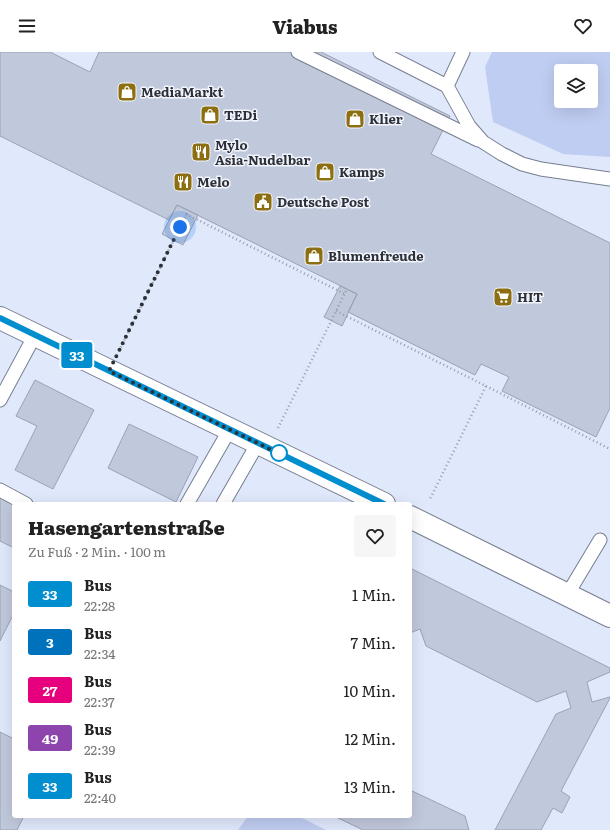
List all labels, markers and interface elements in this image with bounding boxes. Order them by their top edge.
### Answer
text: Viabus [272,13,338,40]
icon: menu [16,15,38,37]
icon: heart [572,15,594,37]
map controls [554,64,598,108]
button: layers [554,64,598,108]
shop icon: MediaMarkt [116,81,138,103]
place label: MediaMarkt [141,82,223,101]
shop icon: TEDi [199,104,221,126]
place label: TEDi [224,105,257,124]
shop icon: Klier [344,108,366,130]
place label: Klier [369,109,403,128]
place label: Mylo Asia-Nudelbar [215,135,311,169]
restaurant icon: Mylo Asia-Nudelbar [190,141,212,163]
shop icon: Kamps [314,161,336,183]
place label: Kamps [339,162,385,181]
restaurant icon: Melo [172,171,194,193]
place label: Melo [197,172,230,191]
public building icon: Deutsche Post [252,191,274,213]
place label: Deutsche Post [277,192,369,211]
your location [170,217,190,237]
shop icon: Blumenfreude [303,245,325,267]
place label: Blumenfreude [328,246,424,265]
supermarket icon: HIT [492,286,514,308]
place label: HIT [517,287,543,306]
line badge: 33 [59,342,95,368]
text: 33 [69,345,85,365]
unlabelled marker [270,444,288,462]
text: Hasengartenstraße [28,513,225,541]
button: heart [354,515,396,557]
text: Zu Fuß · 2 Min. · 100 m [28,542,166,561]
text: Bus [84,573,112,596]
text: 1 Min. [352,583,396,606]
text: 33 [42,584,58,604]
text: 22:28 [84,596,115,615]
text: Bus [84,621,112,644]
text: 7 Min. [351,631,396,654]
text: 3 [46,632,54,652]
text: 22:34 [84,644,116,663]
text: Bus [84,669,112,692]
text: 10 Min. [343,679,396,702]
text: 27 [43,680,57,700]
text: 22:37 [84,692,115,711]
text: Bus [84,717,112,740]
text: 12 Min. [344,727,396,750]
text: 49 [42,728,58,748]
text: 22:39 [84,740,115,759]
text: Bus [84,765,112,788]
text: 13 Min. [344,775,396,798]
text: 33 [42,776,58,796]
text: 22:40 [84,788,116,807]

